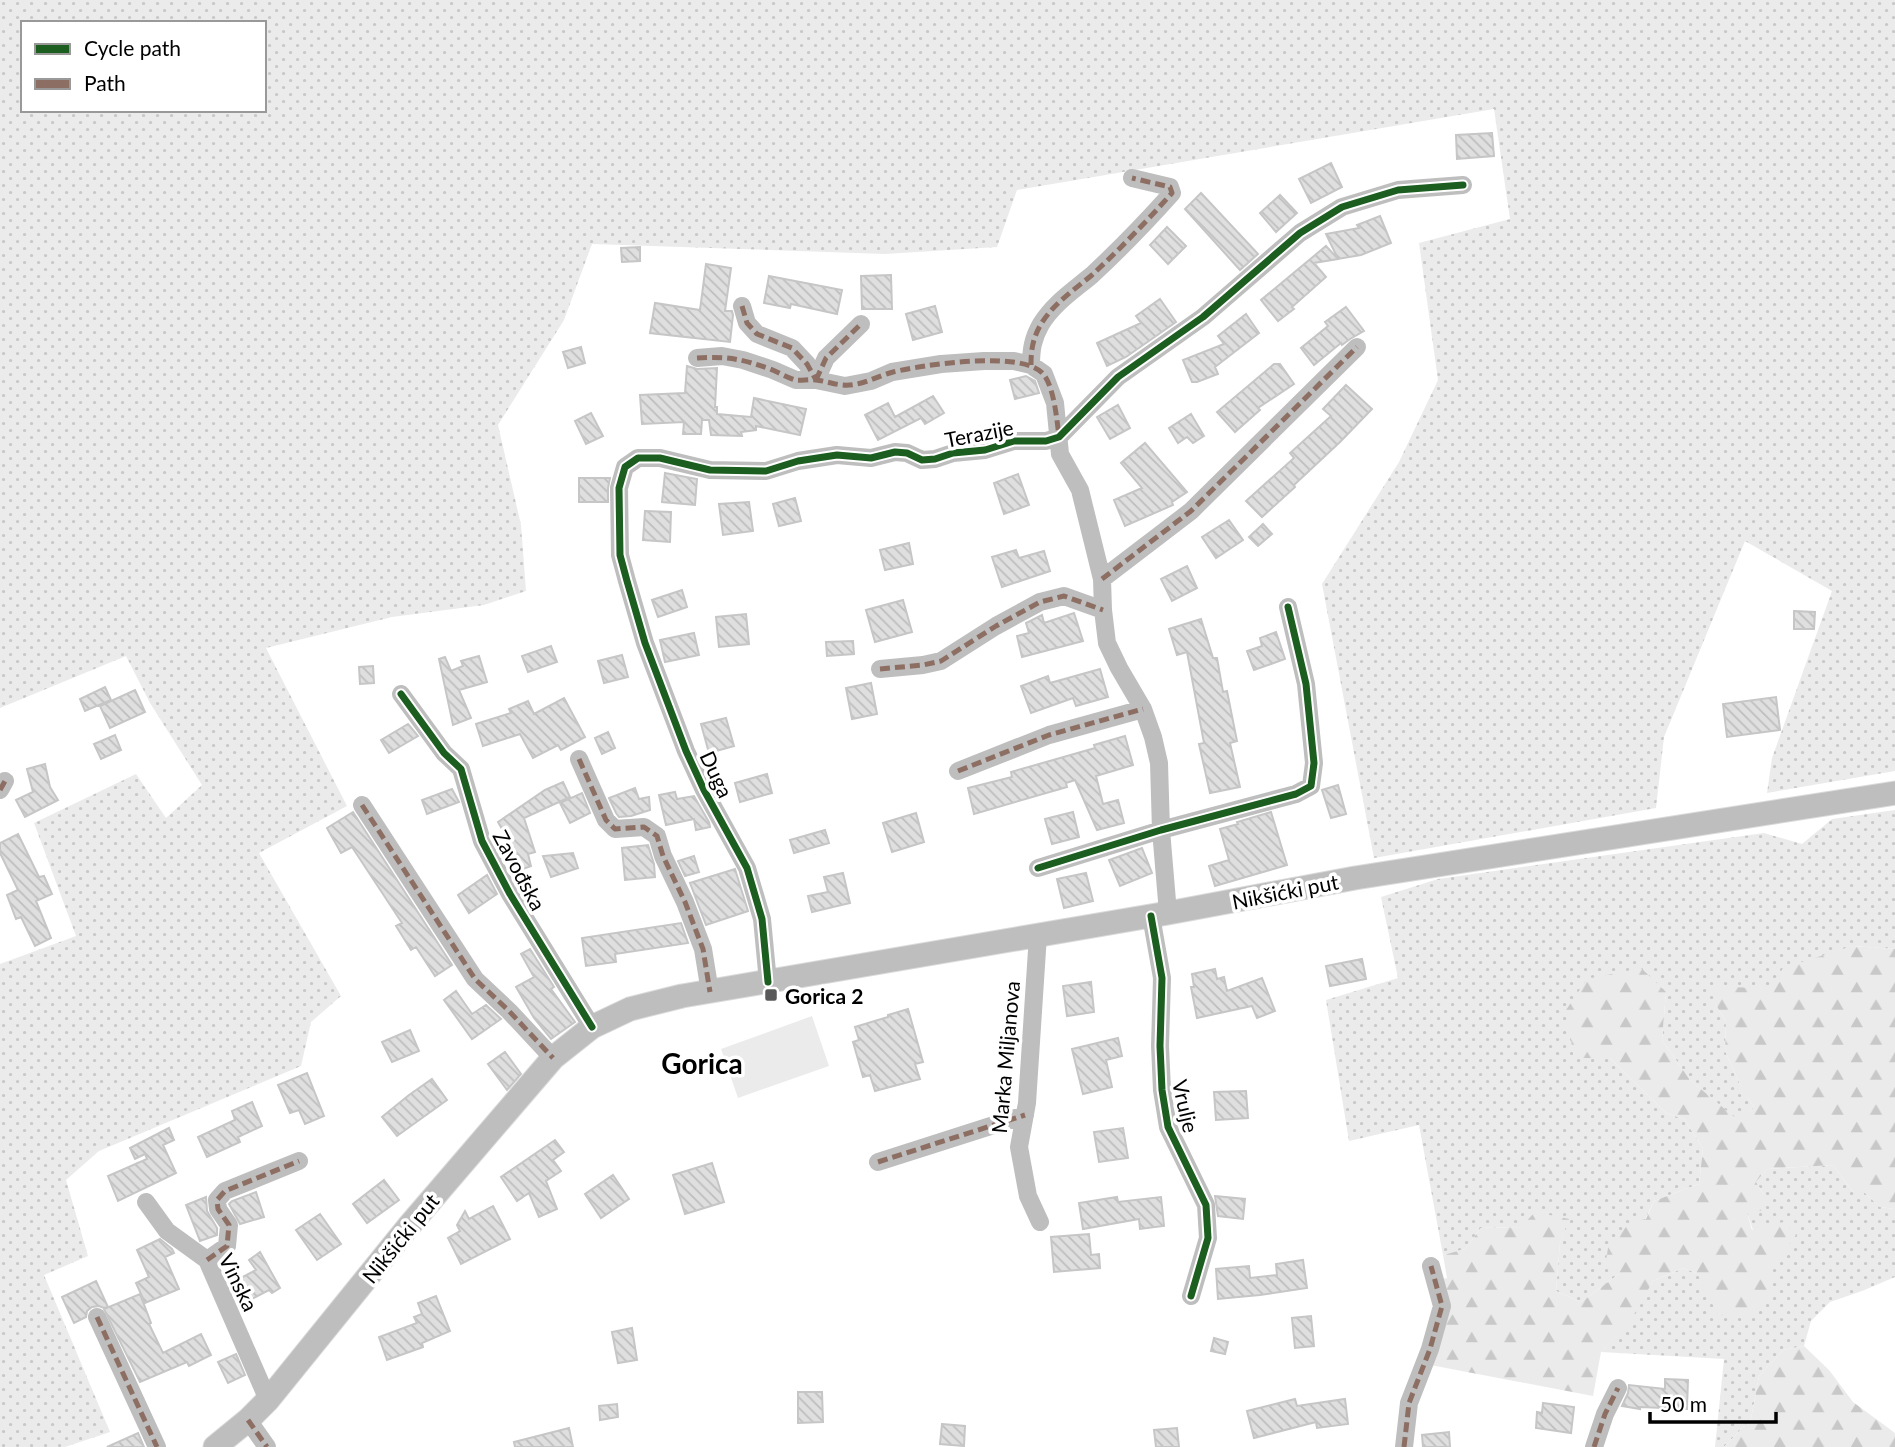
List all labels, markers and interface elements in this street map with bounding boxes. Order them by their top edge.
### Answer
legend [21,21,266,112]
text: Cycle path [84,35,181,60]
text: Path [84,70,126,95]
street label: Terazije [943,414,1015,452]
street label: Duga [695,747,739,801]
street label: Zavođska [488,826,552,914]
street label: Nikšićki put [1230,868,1341,914]
street label: Marka Miljanova [986,980,1024,1134]
place label: Gorica 2 [785,983,863,1008]
marker: Gorica 2 [763,987,779,1003]
district label: Gorica [661,1046,743,1080]
street label: Vrulje [1168,1077,1204,1135]
street label: Nikšićki put [356,1188,444,1288]
street label: Vinska [214,1249,264,1315]
scale bar [1650,1380,1776,1424]
text: 50 m [1660,1391,1707,1416]

